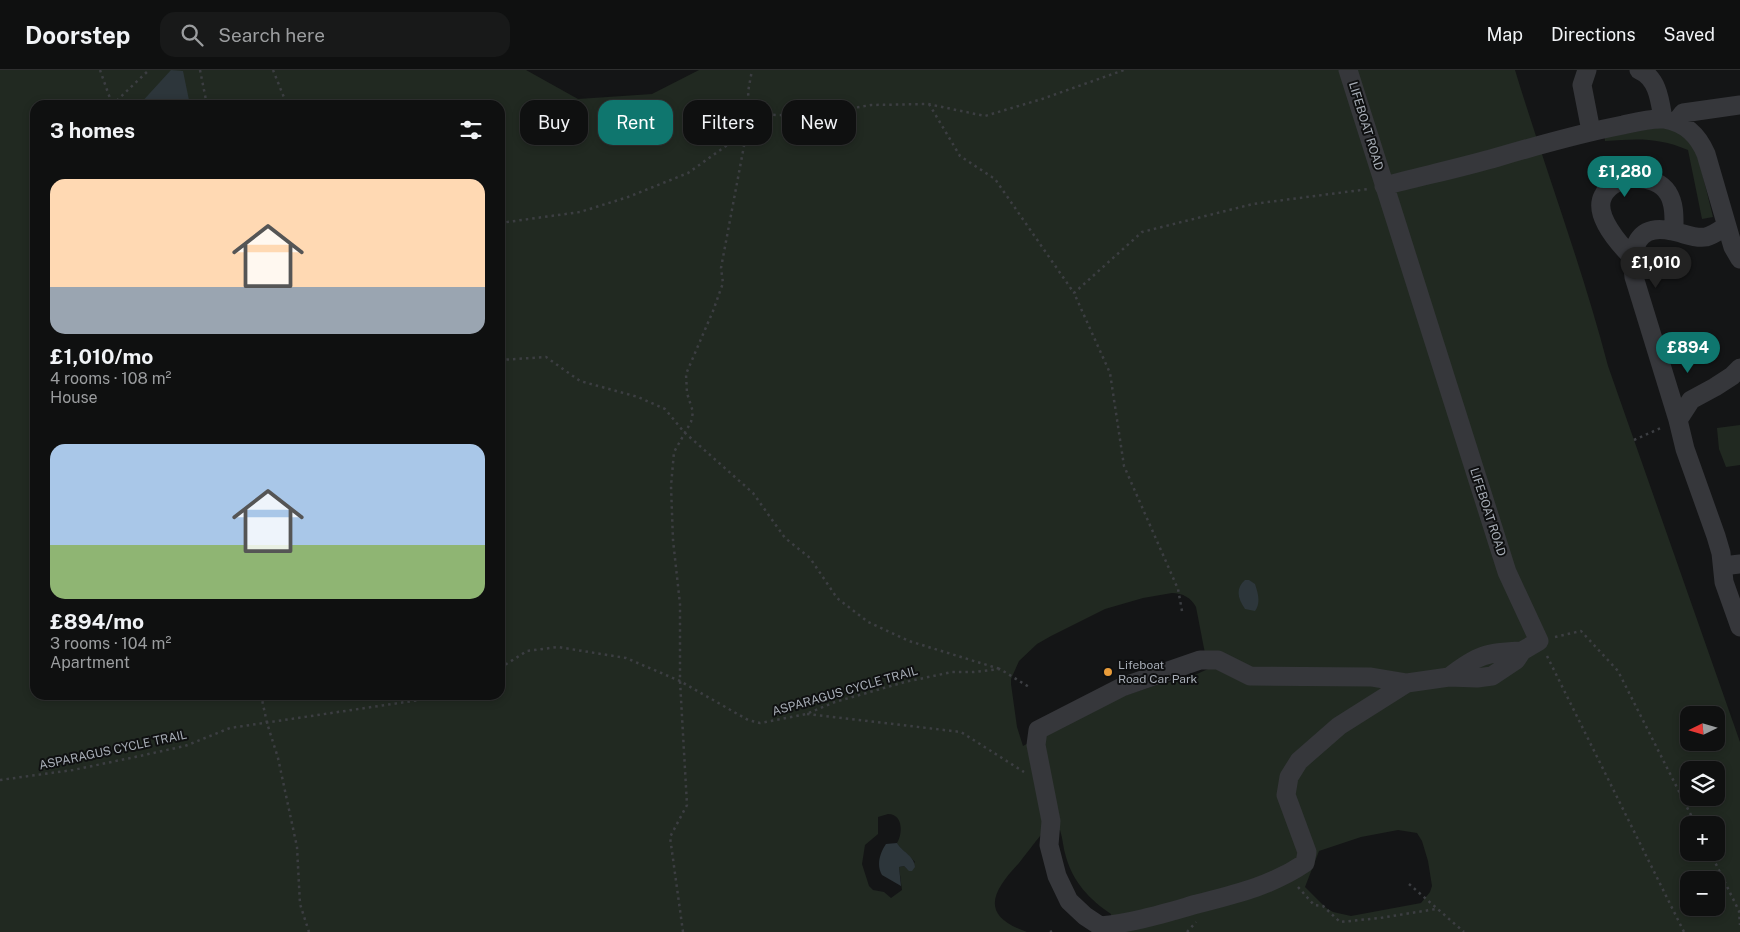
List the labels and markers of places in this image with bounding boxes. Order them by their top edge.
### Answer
pin: £1,280 [1584,156,1666,198]
pin: £1,010 [1615,246,1697,289]
pin: £894 [1658,332,1718,374]
place label: Lifeboat Road Car Park [1118,658,1198,686]
marker: Lifeboat Road Car Park [1102,666,1114,678]

